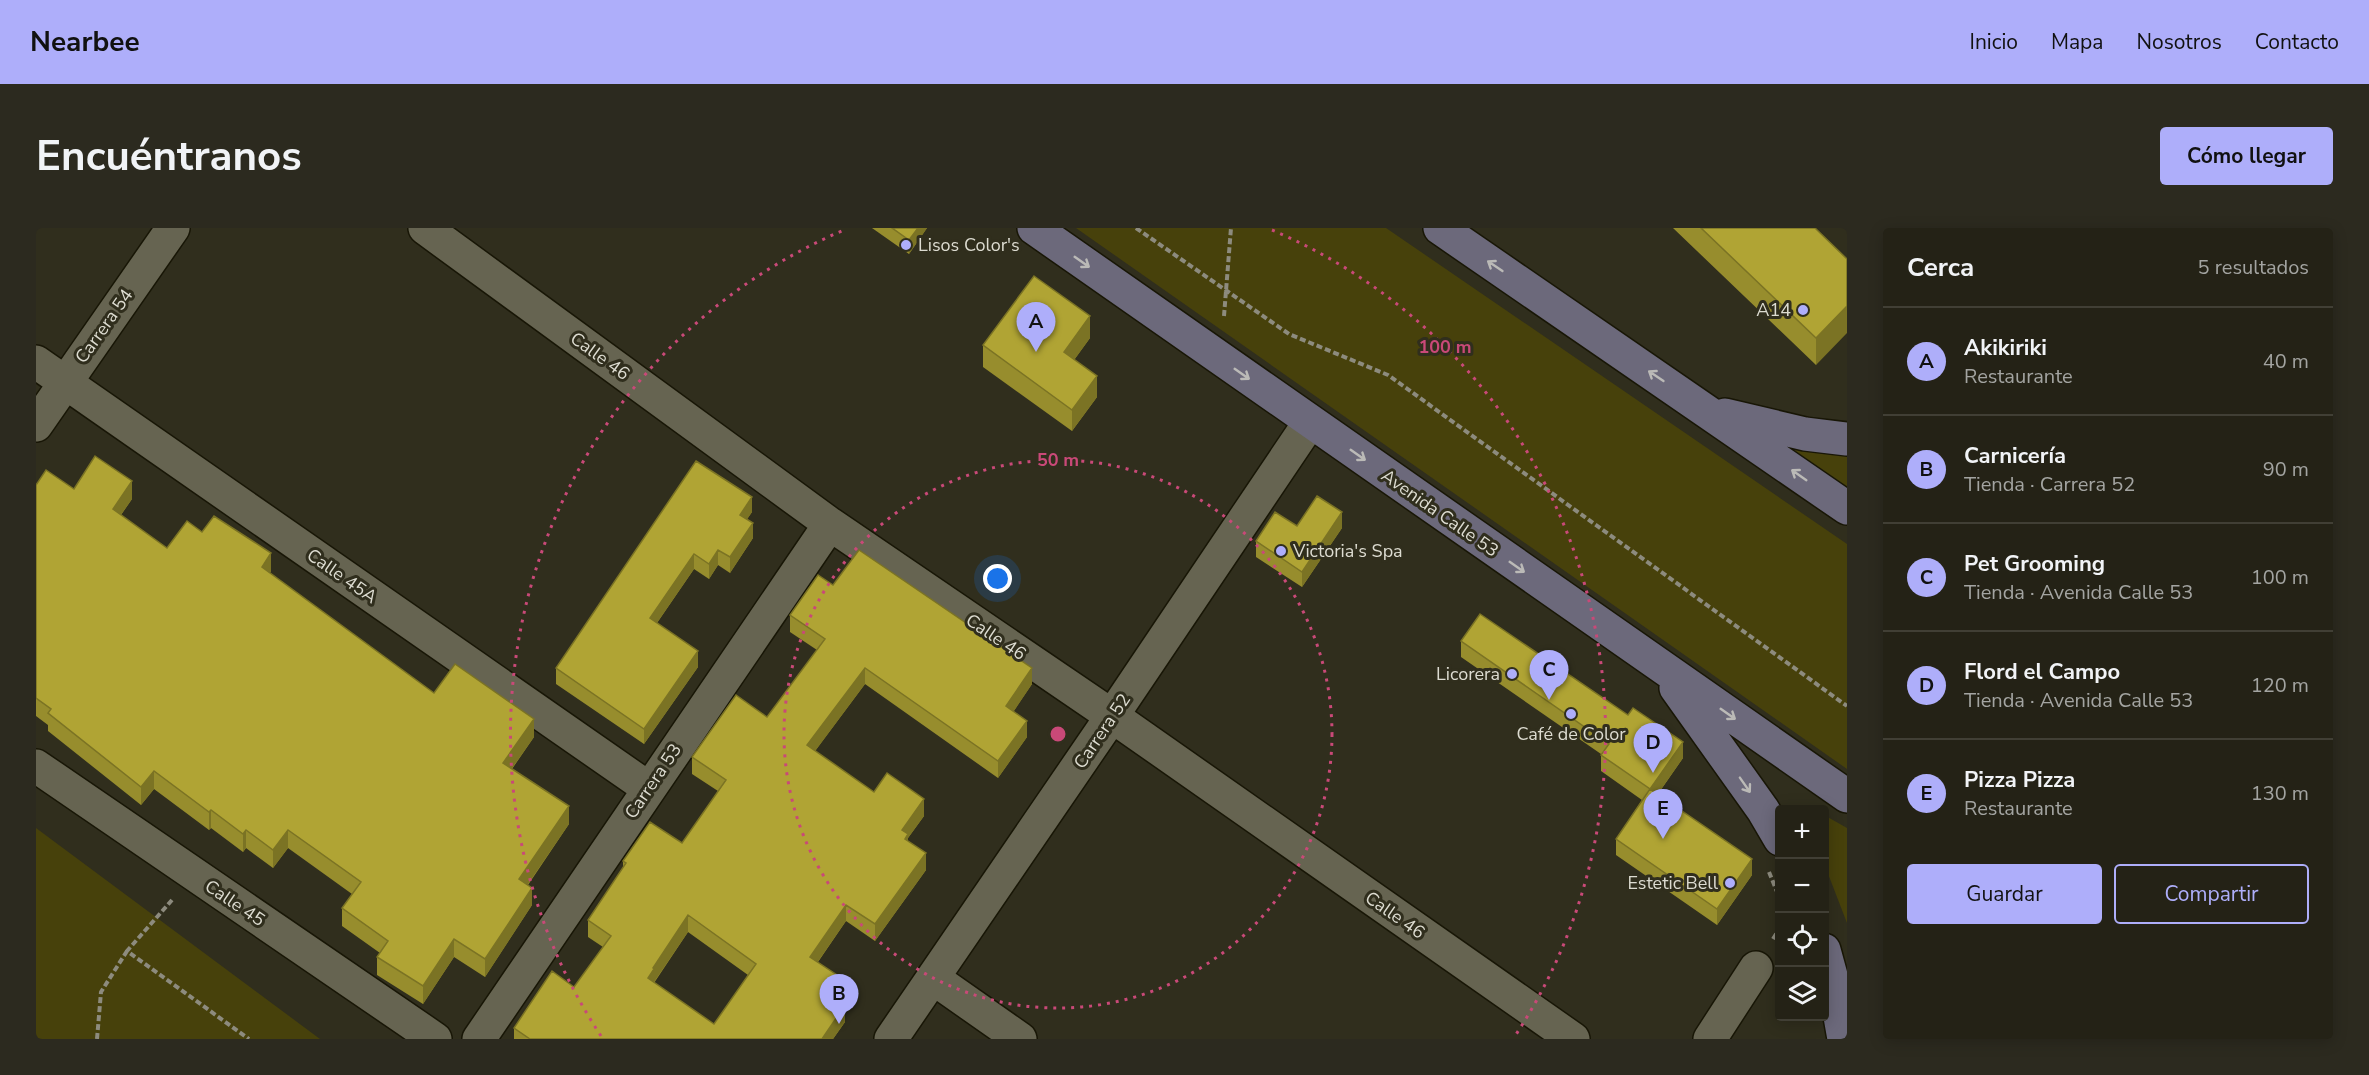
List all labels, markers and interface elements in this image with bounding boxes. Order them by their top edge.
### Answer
text: Nearbee [30,23,140,61]
text: Inicio [1970,28,2018,56]
text: Mapa [2051,28,2103,56]
text: Nosotros [2136,28,2222,56]
text: Contacto [2255,28,2339,56]
button: Cómo llegar [2160,127,2333,185]
text: Encuéntranos [36,128,302,185]
place label: Lisos Color's [918,233,1020,257]
marker: Lisos Color's [899,238,913,252]
text: Cerca [1907,250,1974,285]
text: 5 resultados [2198,254,2309,281]
one-way arrow [1073,256,1089,268]
one-way arrow [1488,260,1504,272]
street label: Carrera 54 [70,284,139,368]
place label: A14 [1756,298,1791,322]
pin: A [1016,302,1056,352]
marker: A14 [1796,303,1810,317]
street label: Calle 46 [566,326,634,386]
text: Akikiriki [1964,333,2047,363]
text: 100 m [1418,335,1472,359]
text: A [1919,348,1934,375]
text: 40 m [2263,348,2309,375]
text: Restaurante [1964,363,2073,390]
one-way arrow [1233,367,1249,380]
one-way arrow [1648,370,1665,382]
text: Carnicería [1964,441,2066,471]
text: 50 m [1037,448,1079,472]
one-way arrow [1349,449,1365,461]
text: B [1920,456,1933,483]
text: 90 m [2263,456,2309,483]
street label: Avenida Calle 53 [1377,464,1503,562]
one-way arrow [1791,469,1807,481]
text: Tienda · Carrera 52 [1964,471,2135,498]
place label: Victoria's Spa [1292,539,1403,563]
street label: Calle 45A [302,543,382,609]
marker: Victoria's Spa [1274,544,1288,558]
text: Pet Grooming [1964,549,2105,579]
one-way arrow [1509,561,1525,573]
your location [983,564,1012,593]
text: C [1920,564,1933,591]
text: 100 m [2251,564,2309,591]
text: Tienda · Avenida Calle 53 [1964,579,2193,606]
street label: Calle 46 [961,608,1031,666]
pin: C [1530,650,1568,700]
text: Flord el Campo [1964,657,2120,687]
place label: Licorera [1436,662,1500,686]
marker: Licorera [1505,667,1519,681]
text: D [1919,672,1934,699]
text: 120 m [2251,672,2309,699]
text: Tienda · Avenida Calle 53 [1964,687,2193,714]
street label: Carrera 52 [1068,689,1136,773]
marker: Café de Color [1564,707,1578,721]
one-way arrow [1720,708,1736,720]
place label: Café de Color [1516,722,1626,746]
centre of rings [1048,724,1068,744]
pin: D [1634,724,1672,773]
street label: Carrera 53 [619,739,687,823]
text: Pizza Pizza [1964,765,2075,795]
one-way arrow [1739,777,1751,793]
text: E [1921,780,1932,807]
text: 130 m [2251,780,2309,807]
pin: E [1644,790,1682,839]
text: Restaurante [1964,795,2073,822]
map controls [1775,805,1829,1021]
button: + [1775,805,1829,859]
button: − [1775,859,1829,913]
button: Guardar [1907,864,2102,924]
button: Compartir [2114,864,2309,924]
place label: Estetic Bell [1627,871,1719,895]
street label: Calle 45 [200,874,270,932]
marker: Estetic Bell [1723,876,1737,890]
street label: Calle 46 [1360,886,1430,944]
button: locate [1775,913,1829,967]
button: layers [1775,967,1829,1021]
pin: B [820,974,858,1024]

